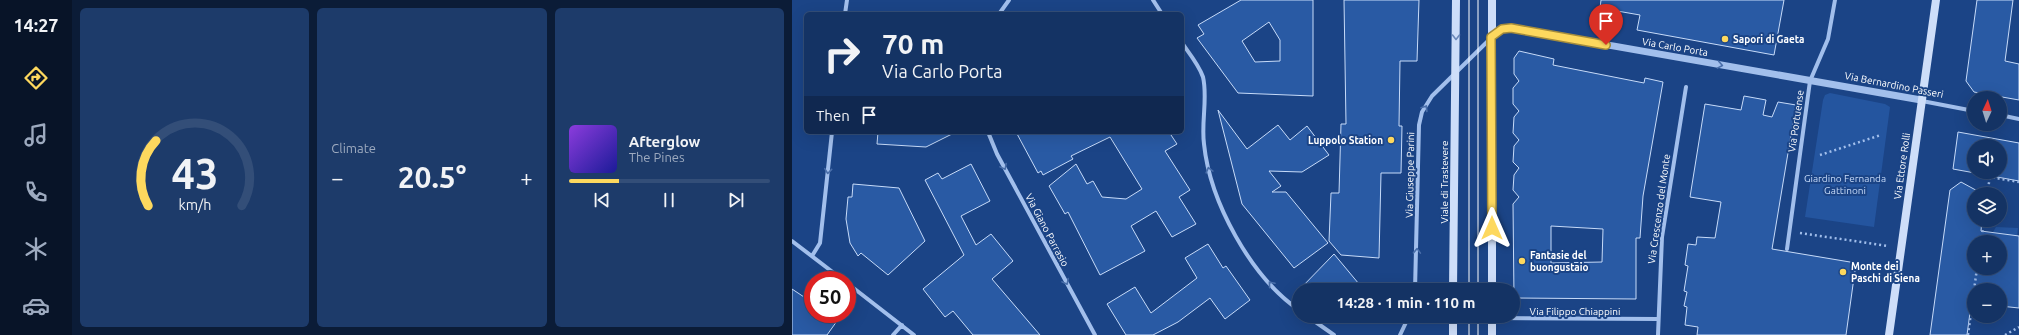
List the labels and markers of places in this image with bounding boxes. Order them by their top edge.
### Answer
pin [1589,4,1623,45]
marker: Sapori di Gaeta [1720,34,1730,44]
place label: Sapori di Gaeta [1733,34,1804,45]
place label: Luppolo Station [1308,135,1383,146]
marker: Luppolo Station [1386,135,1396,145]
place label: Fantasie del buongustaio [1530,250,1589,273]
marker: Fantasie del buongustaio [1517,256,1527,266]
place label: Monte dei Paschi di Siena [1851,261,1920,284]
marker: Monte dei Paschi di Siena [1838,267,1848,277]

